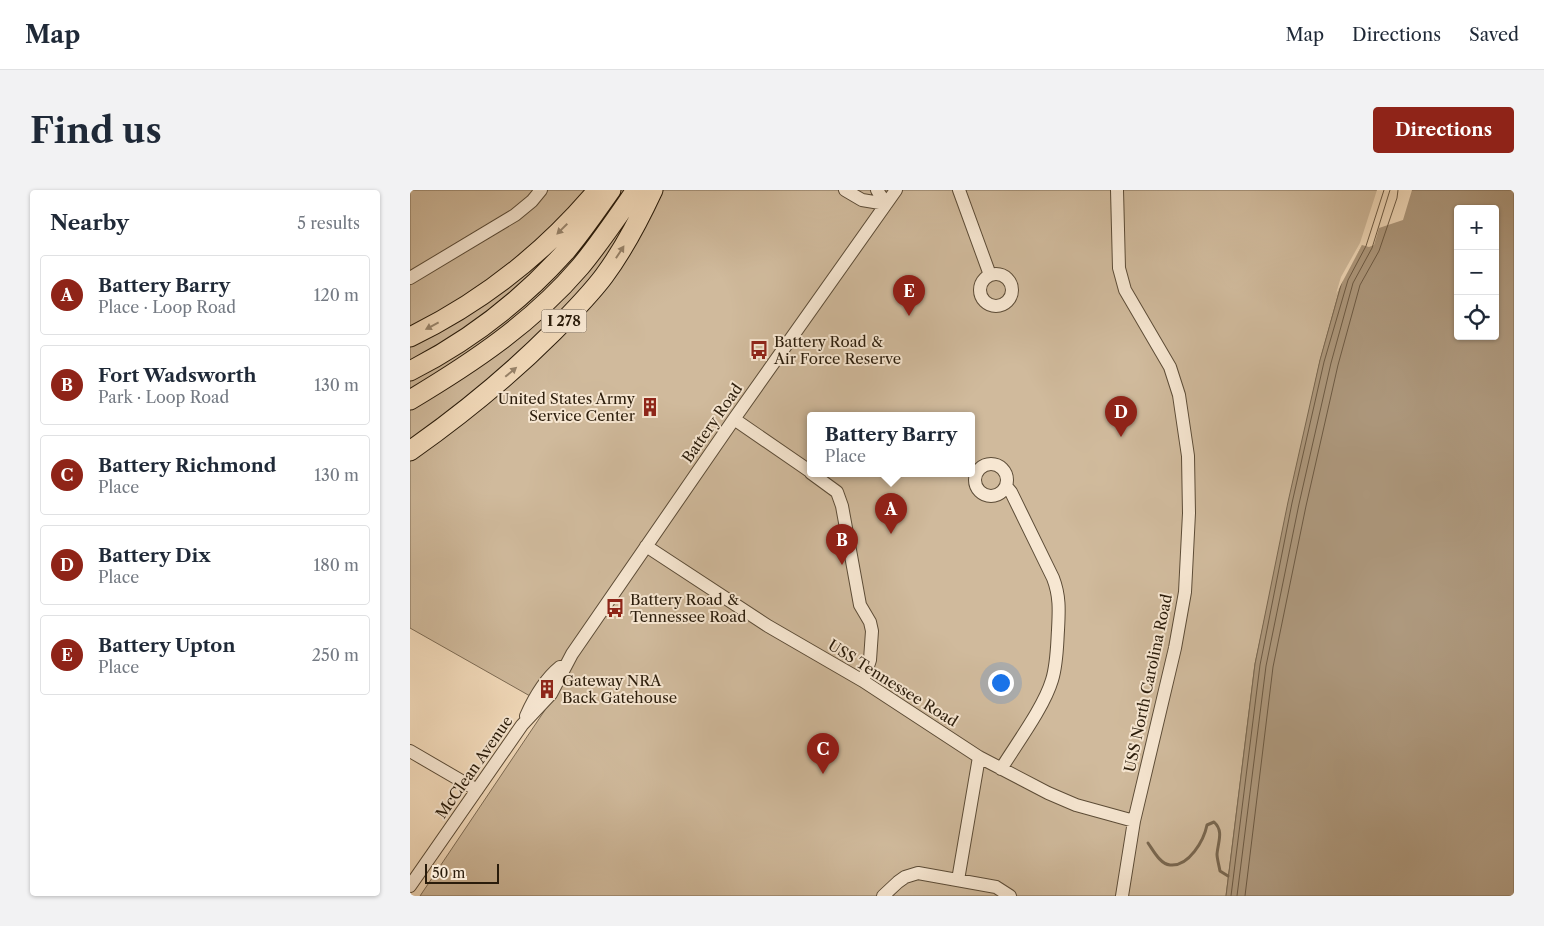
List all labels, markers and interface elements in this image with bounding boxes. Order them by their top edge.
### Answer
text: Map [25,20,80,49]
text: Map [1285,24,1324,46]
text: Directions [1352,24,1441,46]
text: Saved [1469,24,1519,46]
button: Directions [1373,107,1514,153]
text: Find us [30,109,162,152]
map controls [1454,205,1499,340]
button: + [1454,205,1499,250]
text: Nearby [50,210,129,235]
text: 5 results [297,213,360,233]
one-way arrow [556,223,568,235]
one-way arrow [615,245,625,258]
button: − [1454,250,1499,295]
text: Battery Barry [98,274,230,297]
pin: E [893,275,925,316]
text: A [61,285,73,305]
text: 120 m [314,285,359,305]
button: locate [1454,295,1499,340]
text: Place · Loop Road [98,297,236,317]
road number: I 278 [542,310,586,332]
one-way arrow [425,321,439,330]
place label: Battery Road & Air Force Reserve [773,332,901,368]
bus stop icon: Battery Road & Air Force Reserve [748,339,770,361]
text: Fort Wadsworth [98,364,256,387]
one-way arrow [505,366,518,377]
text: B [61,375,73,395]
text: 130 m [314,375,359,395]
street label: Battery Road [678,380,746,466]
text: Park · Loop Road [98,387,229,407]
place label: United States Army Service Center [498,389,636,425]
building icon: United States Army Service Center [639,396,661,418]
pin: D [1105,396,1137,437]
popup [807,412,975,477]
text: Battery Barry [825,423,957,446]
text: Place [825,446,866,466]
text: Battery Richmond [98,454,277,477]
text: C [61,465,73,485]
text: 130 m [314,465,359,485]
text: Place [98,477,139,497]
pin: A [875,493,907,534]
pin: B [826,524,858,565]
text: Battery Dix [98,544,211,567]
text: D [60,555,74,575]
text: 180 m [313,555,359,575]
text: Place [98,567,139,587]
place label: Battery Road & Tennessee Road [630,590,746,626]
street label: USS North Carolina Road [1120,592,1176,774]
bus stop icon: Battery Road & Tennessee Road [604,597,626,619]
text: Battery Upton [98,634,235,657]
street label: USS Tennessee Road [825,635,961,731]
text: E [61,645,73,665]
text: 250 m [312,645,359,665]
text: Place [98,657,139,677]
your location [988,670,1014,696]
place label: Gateway NRA Back Gatehouse [562,671,677,707]
building icon: Gateway NRA Back Gatehouse [536,678,558,700]
street label: McClean Avenue [431,712,517,822]
pin: C [807,733,839,774]
scale bar [425,861,499,884]
text: 50 m [432,864,465,882]

